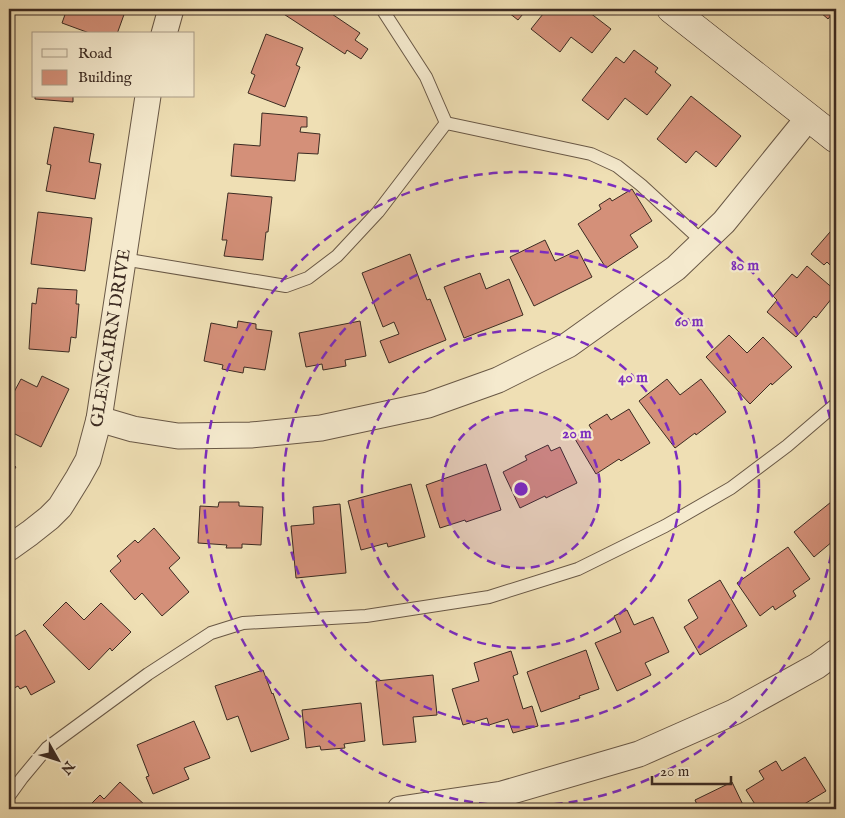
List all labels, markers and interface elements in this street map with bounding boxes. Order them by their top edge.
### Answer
legend [32,32,195,98]
text: Road [78,44,113,63]
text: Building [78,68,133,87]
street label: GLENCAIRN DRIVE [86,247,137,429]
text: 80 m [731,256,759,275]
text: 60 m [675,312,704,331]
text: 40 m [618,368,648,387]
text: 20 m [562,424,592,443]
centre of rings [512,480,530,498]
north arrow [32,736,82,786]
scale bar [652,753,731,785]
text: N [57,756,79,778]
text: 20 m [660,762,690,781]

